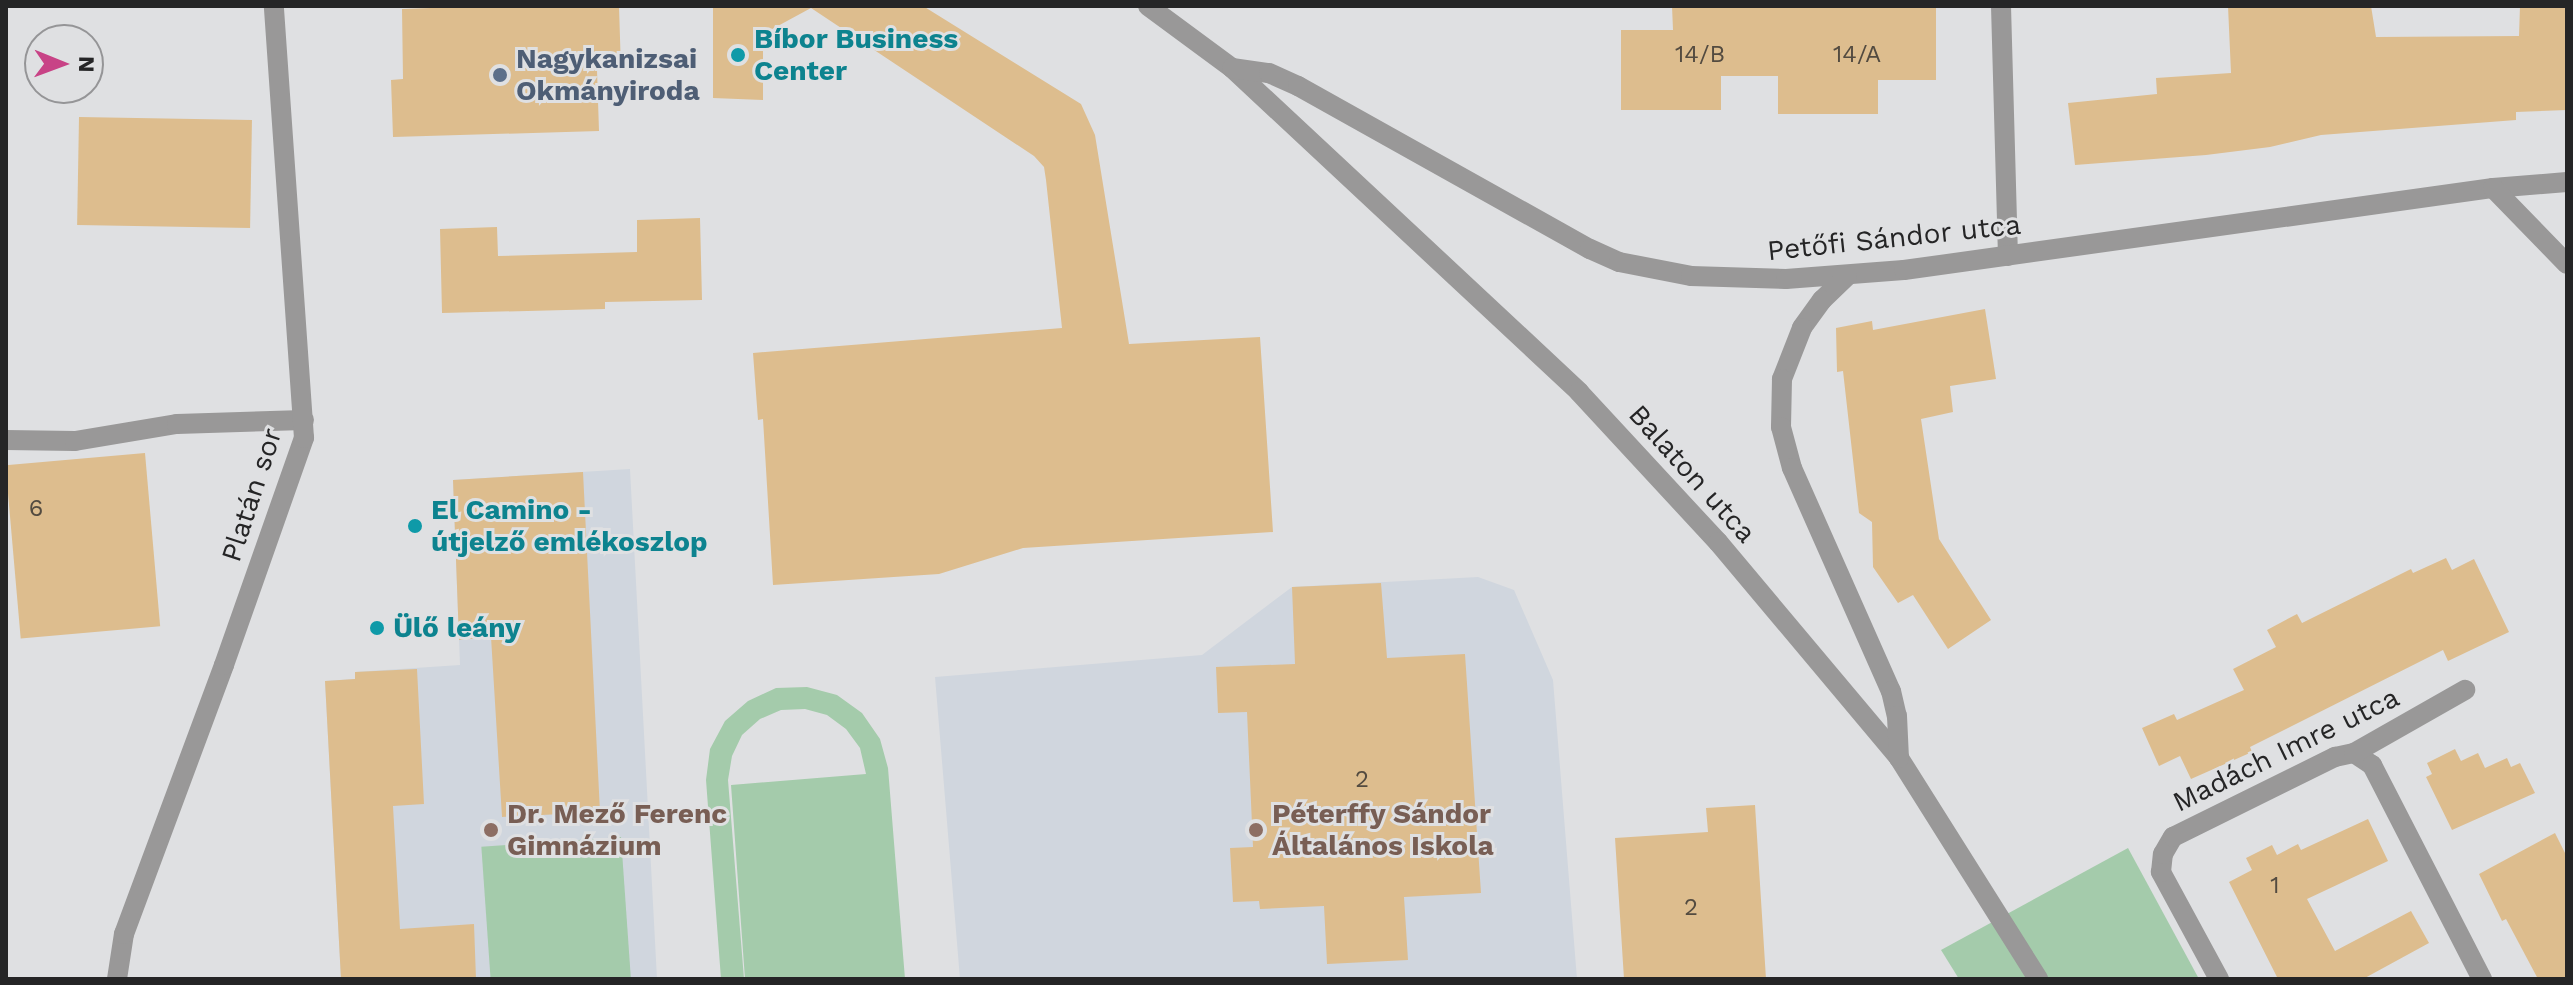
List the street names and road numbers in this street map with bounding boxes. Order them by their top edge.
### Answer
street label: Petőfi Sándor utca [1765,208,2023,268]
street label: Balaton utca [1621,398,1763,550]
street label: Platán sor [215,424,289,566]
street label: Madách Imre utca [2167,681,2405,819]

